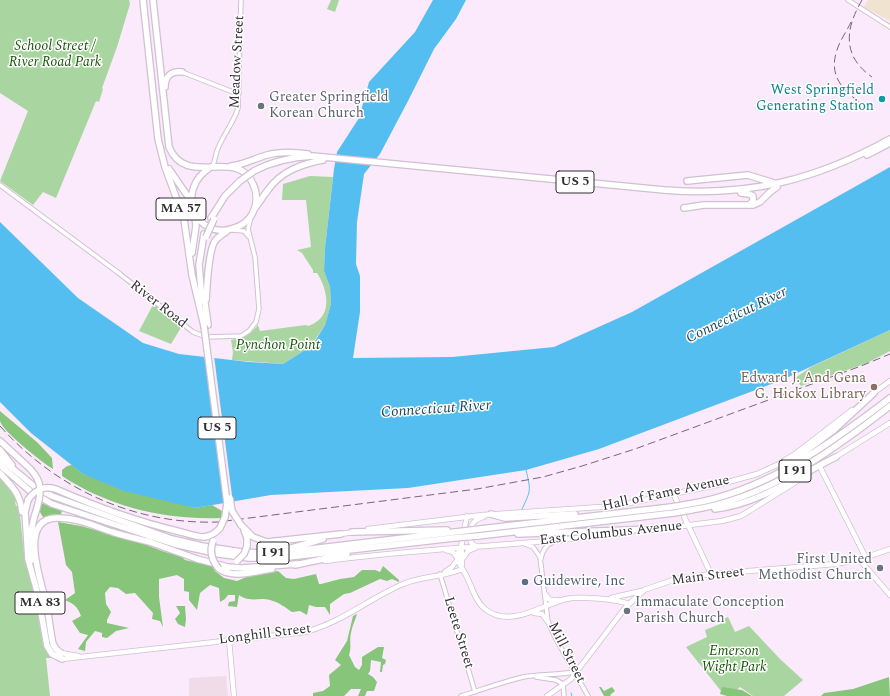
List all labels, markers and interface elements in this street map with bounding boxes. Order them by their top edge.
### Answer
street label: Meadow Street [227,15,249,109]
park label: School Street / River Road Park [9,39,101,72]
place label: West Springfield Generating Station [756,83,874,116]
place label: Greater Springfield Korean Church [269,90,389,122]
marker: West Springfield Generating Station [877,94,887,104]
marker: Greater Springfield Korean Church [256,101,266,111]
road number: US 5 [556,171,594,193]
road number: MA 57 [156,198,206,220]
street label: River Road [126,278,190,332]
water label: Connecticut River [684,284,790,348]
park label: Pynchon Point [236,338,320,354]
place label: Edward J. And Gena G. Hickox Library [740,371,866,404]
marker: Edward J. And Gena G. Hickox Library [869,382,879,392]
water label: Connecticut River [380,397,492,423]
road number: US 5 [198,417,236,439]
road number: I 91 [779,460,811,482]
street label: Hall of Fame Avenue [601,472,731,516]
street label: East Columbus Avenue [539,518,683,550]
road number: I 91 [257,542,289,564]
place label: First United Methodist Church [758,552,872,584]
marker: First United Methodist Church [875,563,885,573]
street label: Main Street [671,564,745,590]
place label: Guidewire, Inc [533,574,625,590]
marker: Guidewire, Inc [520,577,530,587]
road number: MA 83 [15,592,65,614]
street label: Leete Street [439,595,477,671]
place label: Immaculate Conception Parish Church [635,595,784,628]
marker: Immaculate Conception Parish Church [622,606,632,616]
street label: Mill Street [543,620,589,686]
street label: Longhill Street [218,621,312,649]
park label: Emerson Wight Park [701,644,767,676]

